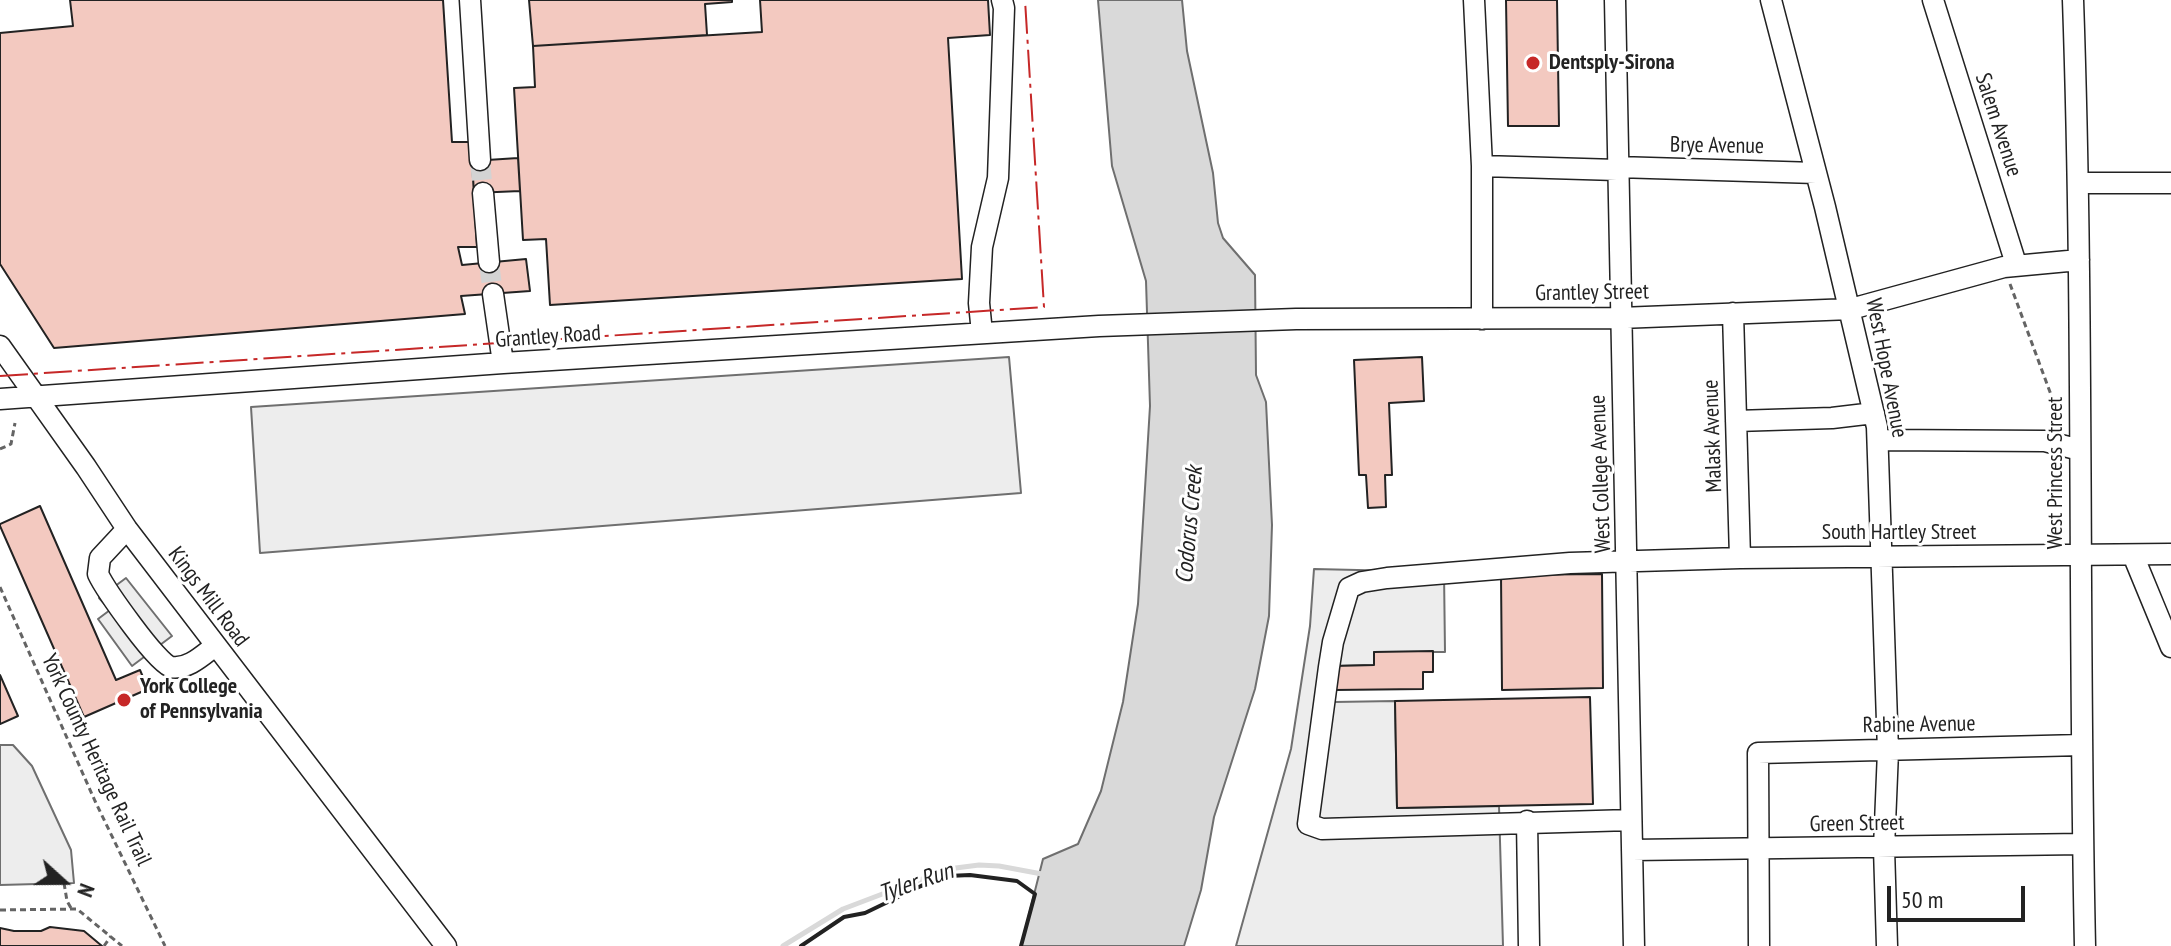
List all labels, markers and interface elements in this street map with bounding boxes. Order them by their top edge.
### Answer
place label: Dentsply-Sirona [1549,50,1675,76]
marker: Dentsply-Sirona [1524,54,1542,72]
street label: Salem Avenue [1969,70,2027,180]
street label: Brye Avenue [1670,132,1764,160]
street label: Grantley Street [1535,279,1649,307]
street label: West Hope Avenue [1860,296,1912,440]
street label: Grantley Road [494,320,602,354]
street label: Malask Avenue [1698,379,1728,493]
street label: West College Avenue [1585,394,1617,554]
street label: West Princess Street [2043,397,2069,549]
water label: Codorus Creek [1171,465,1209,585]
street label: South Hartley Street [1822,520,1976,546]
street label: Kings Mill Road [162,542,254,652]
street label: York County Heritage Rail Trail [35,650,157,870]
place label: York College of Pennsylvania [140,674,263,726]
marker: York College of Pennsylvania [115,691,133,709]
street label: Rabine Avenue [1862,711,1976,739]
street label: Green Street [1809,810,1905,838]
north arrow [24,842,104,922]
water label: Tyler Run [875,857,957,909]
scale bar [1891,870,2029,920]
text: N [71,880,102,901]
text: 50 m [1901,884,1943,915]

